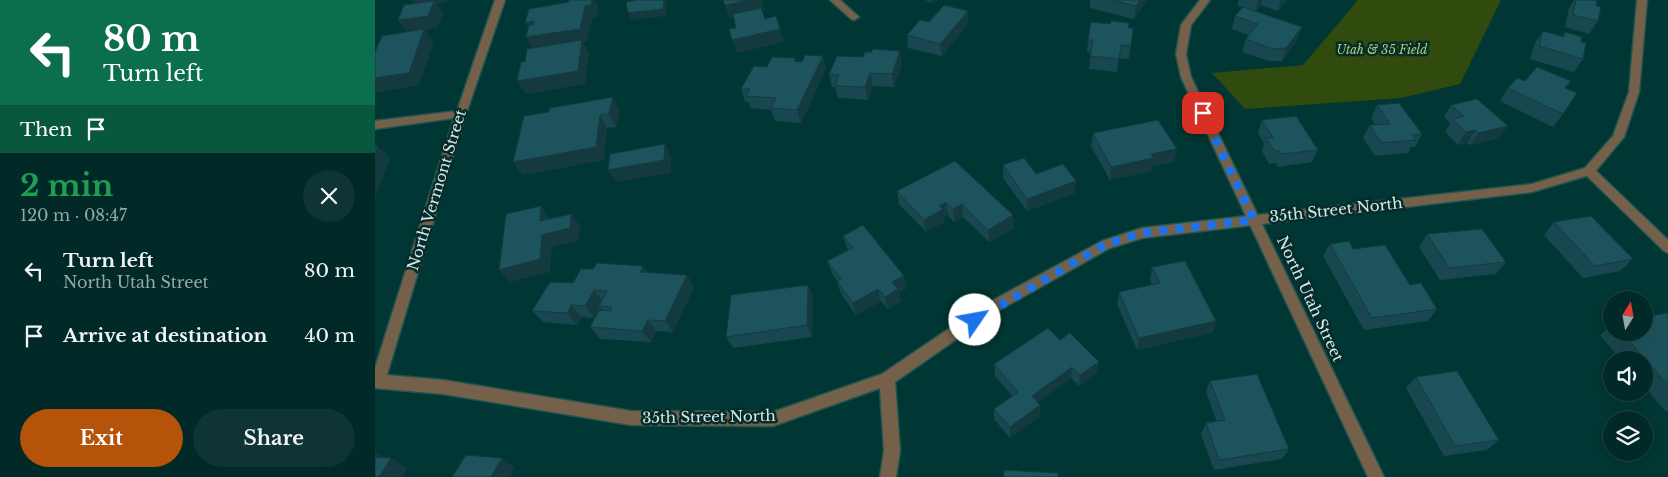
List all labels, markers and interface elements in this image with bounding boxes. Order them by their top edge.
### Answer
text: 80 m [103,17,200,60]
icon: left [20,20,85,85]
park label: Utah & 35 Field [1337,42,1428,57]
text: Turn left [103,60,203,87]
pin [1182,92,1224,134]
icon: arrive [1189,99,1217,127]
street label: North Vermont Street [403,107,470,273]
icon: arrive [82,115,110,143]
text: Then [20,118,72,141]
text: 2 min [20,167,113,204]
button: close [303,170,355,222]
street label: 35th Street North [1269,193,1403,226]
text: 120 m · 08:47 [20,205,127,225]
street label: North Utah Street [1273,233,1348,365]
text: Turn left [63,249,154,272]
icon: left [20,257,48,285]
text: 80 m [304,259,355,282]
text: North Utah Street [63,272,209,292]
north arrow [1603,291,1653,341]
map controls [1603,291,1653,461]
position arrow [948,293,1000,345]
icon: arrive [20,322,48,350]
text: Arrive at destination [63,324,267,347]
text: 40 m [304,324,355,347]
button: sound [1603,351,1653,401]
street label: 35th Street North [642,406,776,427]
button: Exit [20,409,183,467]
button: Share [193,409,355,467]
button: layers [1603,411,1653,461]

